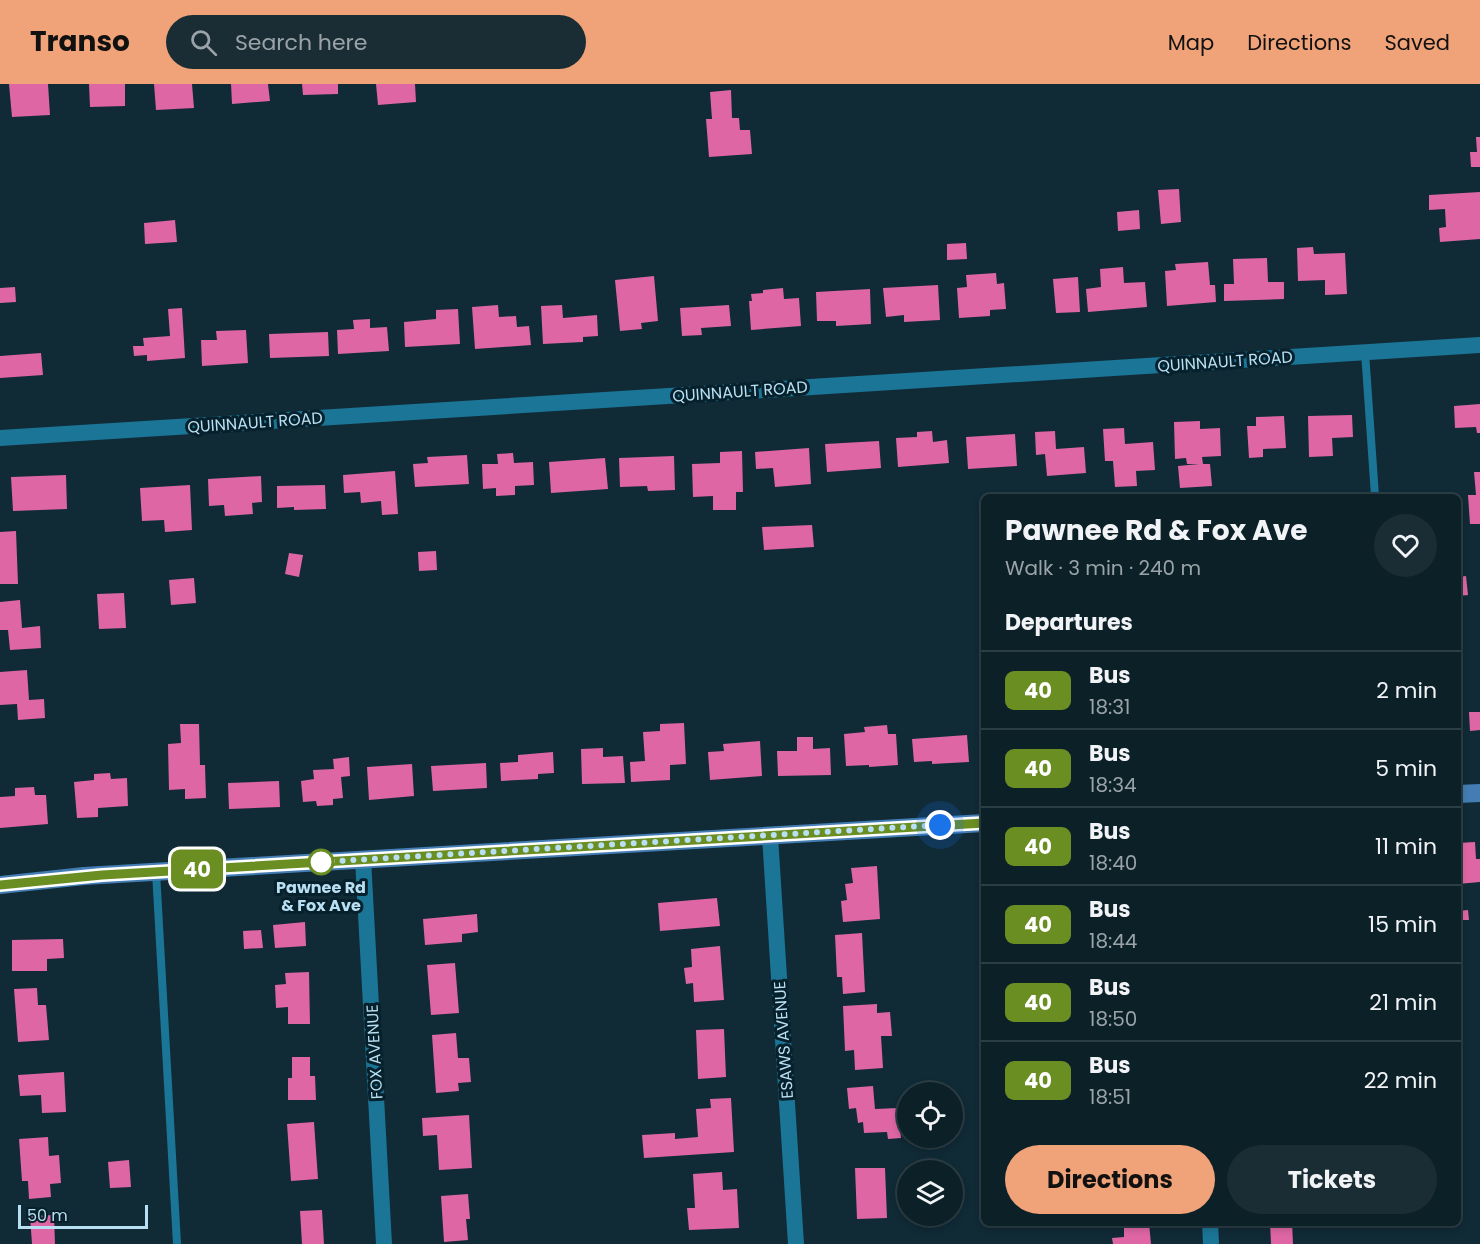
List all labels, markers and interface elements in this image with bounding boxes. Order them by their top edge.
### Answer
search box [166,15,586,69]
text: Transo [30,22,130,61]
icon: search [187,26,220,59]
text: Search here [235,27,367,58]
text: Map [1168,28,1214,57]
text: Directions [1247,28,1351,57]
text: Saved [1384,28,1450,57]
street label: QUINNAULT ROAD [1157,345,1294,378]
street label: QUINNAULT ROAD [672,375,809,408]
street label: QUINNAULT ROAD [187,406,324,439]
text: Pawnee Rd & Fox Ave [1005,511,1308,550]
button: heart [1374,514,1437,577]
text: Walk · 3 min · 240 m [1005,554,1201,582]
text: Departures [1005,607,1133,638]
text: Bus [1089,660,1131,691]
text: 2 min [1376,675,1437,706]
text: 40 [1024,676,1052,705]
text: 18:31 [1089,693,1130,721]
text: Bus [1089,738,1131,769]
text: 5 min [1375,753,1437,784]
text: 40 [1024,754,1052,783]
text: 18:34 [1089,771,1137,799]
your location [925,810,955,840]
text: Bus [1089,816,1131,847]
text: 11 min [1375,831,1437,862]
text: 40 [1024,832,1052,861]
marker: Pawnee Rd & Fox Ave [308,849,334,875]
text: 18:40 [1089,849,1137,877]
line badge: 40 [170,850,224,888]
text: 40 [183,855,211,884]
place label: Pawnee Rd & Fox Ave [276,876,366,917]
text: Bus [1089,894,1131,925]
text: 15 min [1368,909,1437,940]
text: 40 [1024,910,1052,939]
text: 18:44 [1089,927,1137,955]
text: Bus [1089,972,1131,1003]
street label: ESAWS AVENUE [768,980,799,1099]
text: 21 min [1369,987,1437,1018]
text: 40 [1024,988,1052,1017]
street label: FOX AVENUE [361,1004,388,1100]
text: 18:50 [1089,1005,1137,1033]
text: Bus [1089,1050,1131,1081]
text: 22 min [1364,1065,1437,1096]
text: 40 [1024,1066,1052,1095]
map controls [897,1082,963,1226]
button: locate [897,1082,963,1148]
text: 18:51 [1089,1083,1131,1111]
button: Directions [1005,1145,1215,1214]
button: Tickets [1227,1145,1437,1214]
button: layers [897,1160,963,1226]
scale bar [18,1202,148,1230]
text: 50 m [27,1204,68,1227]

